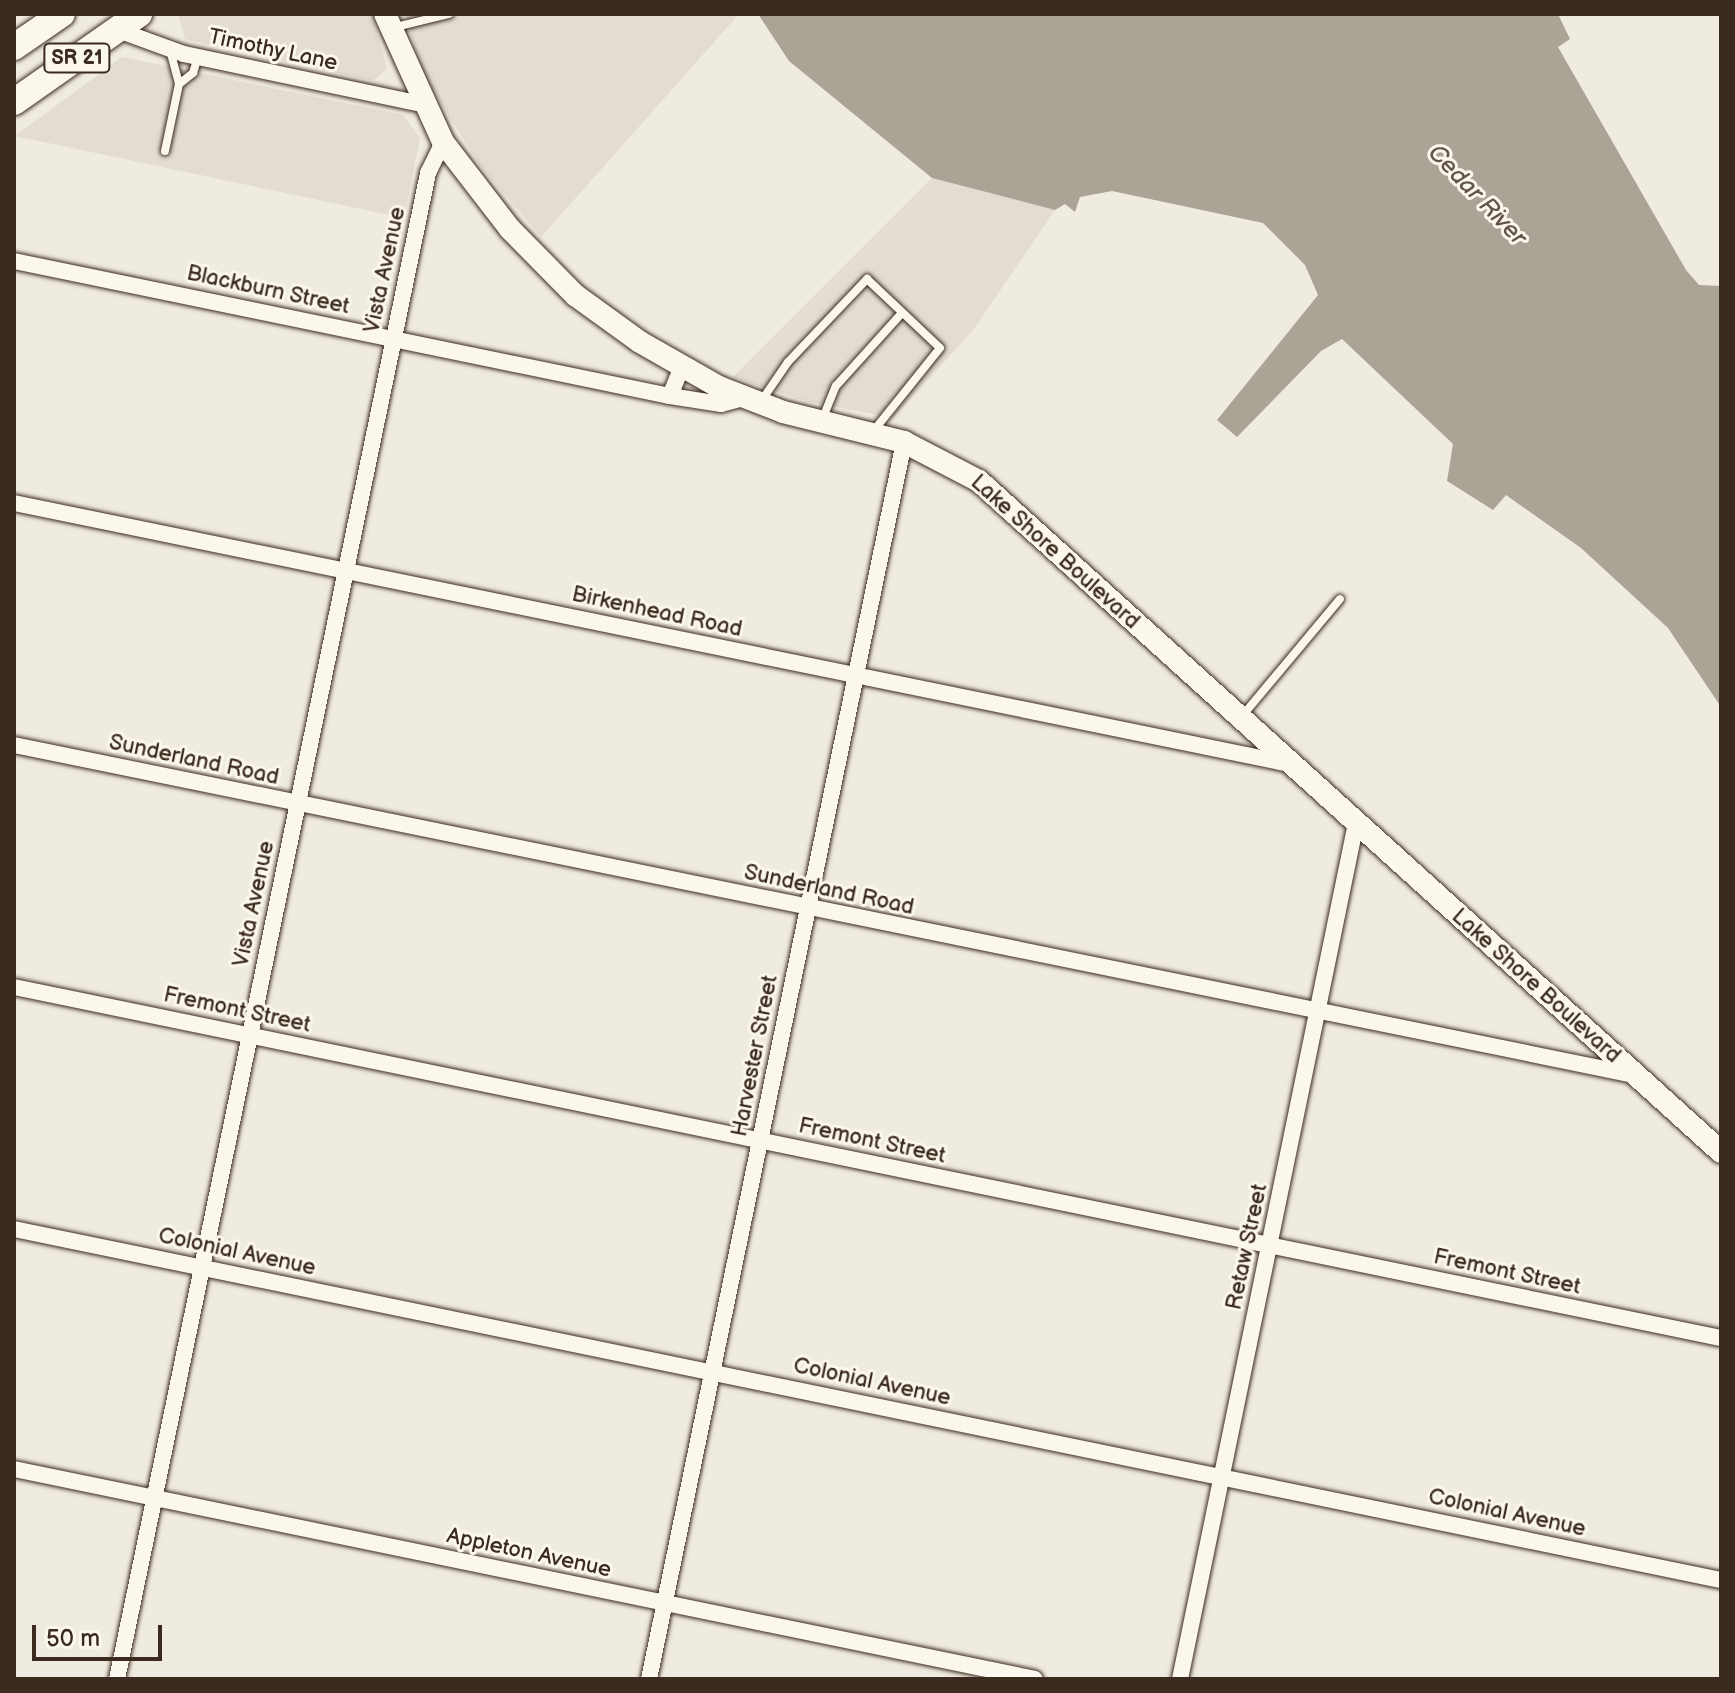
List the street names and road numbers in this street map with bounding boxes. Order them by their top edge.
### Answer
street label: Timothy Lane [205,23,341,77]
road number: SR 21 [43,42,111,74]
street label: Vista Avenue [359,205,411,335]
street label: Blackburn Street [184,260,352,320]
street label: Lake Shore Boulevard [965,469,1145,635]
street label: Birkenhead Road [569,581,745,643]
street label: Sunderland Road [107,729,281,791]
street label: Vista Avenue [228,839,280,969]
street label: Sunderland Road [742,859,916,921]
street label: Lake Shore Boulevard [1446,903,1626,1069]
street label: Harvester Street [726,973,784,1139]
street label: Fremont Street [161,982,313,1038]
street label: Fremont Street [796,1113,948,1169]
street label: Retaw Street [1221,1181,1273,1313]
street label: Colonial Avenue [156,1222,318,1282]
street label: Fremont Street [1431,1244,1583,1300]
street label: Colonial Avenue [791,1352,953,1412]
street label: Colonial Avenue [1426,1483,1588,1543]
street label: Appleton Avenue [444,1523,614,1583]

